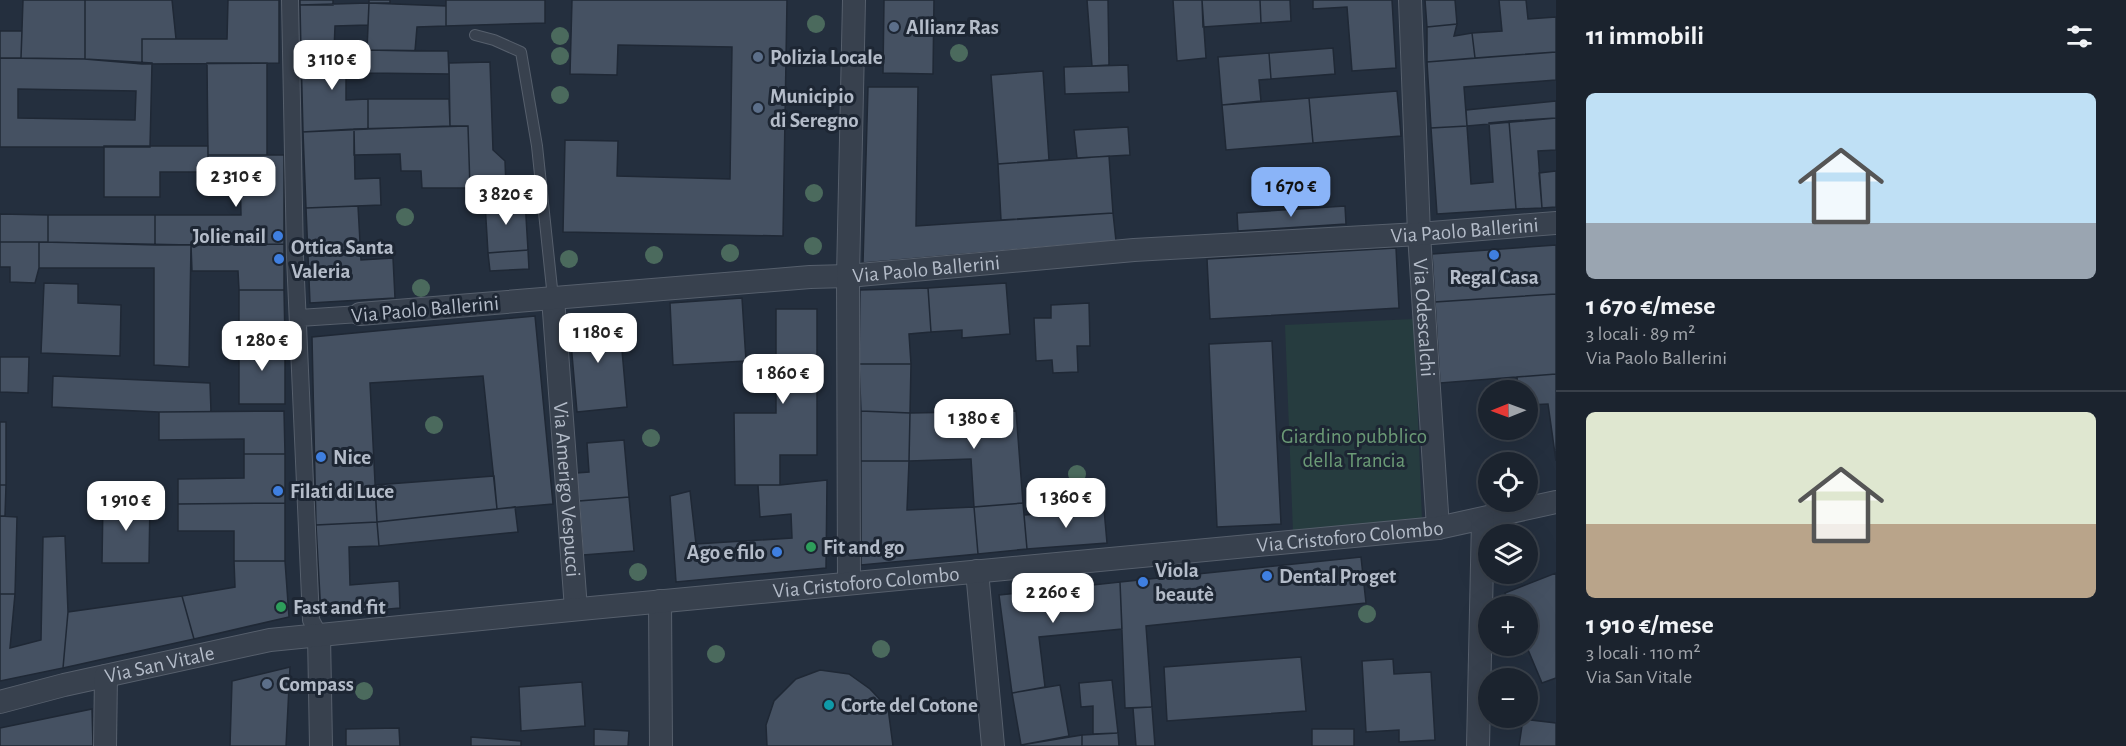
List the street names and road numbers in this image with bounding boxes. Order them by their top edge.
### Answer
street label: Via Paolo Ballerini [1390,214,1540,247]
street label: Via Paolo Ballerini [851,252,1001,287]
street label: Via Odescalchi [1410,258,1438,378]
street label: Via Paolo Ballerini [350,293,500,326]
street label: Via Amerigo Vespucci [550,401,584,578]
street label: Via Cristoforo Colombo [1256,517,1445,556]
street label: Via Cristoforo Colombo [772,563,960,602]
street label: Via San Vitale [103,642,216,687]

